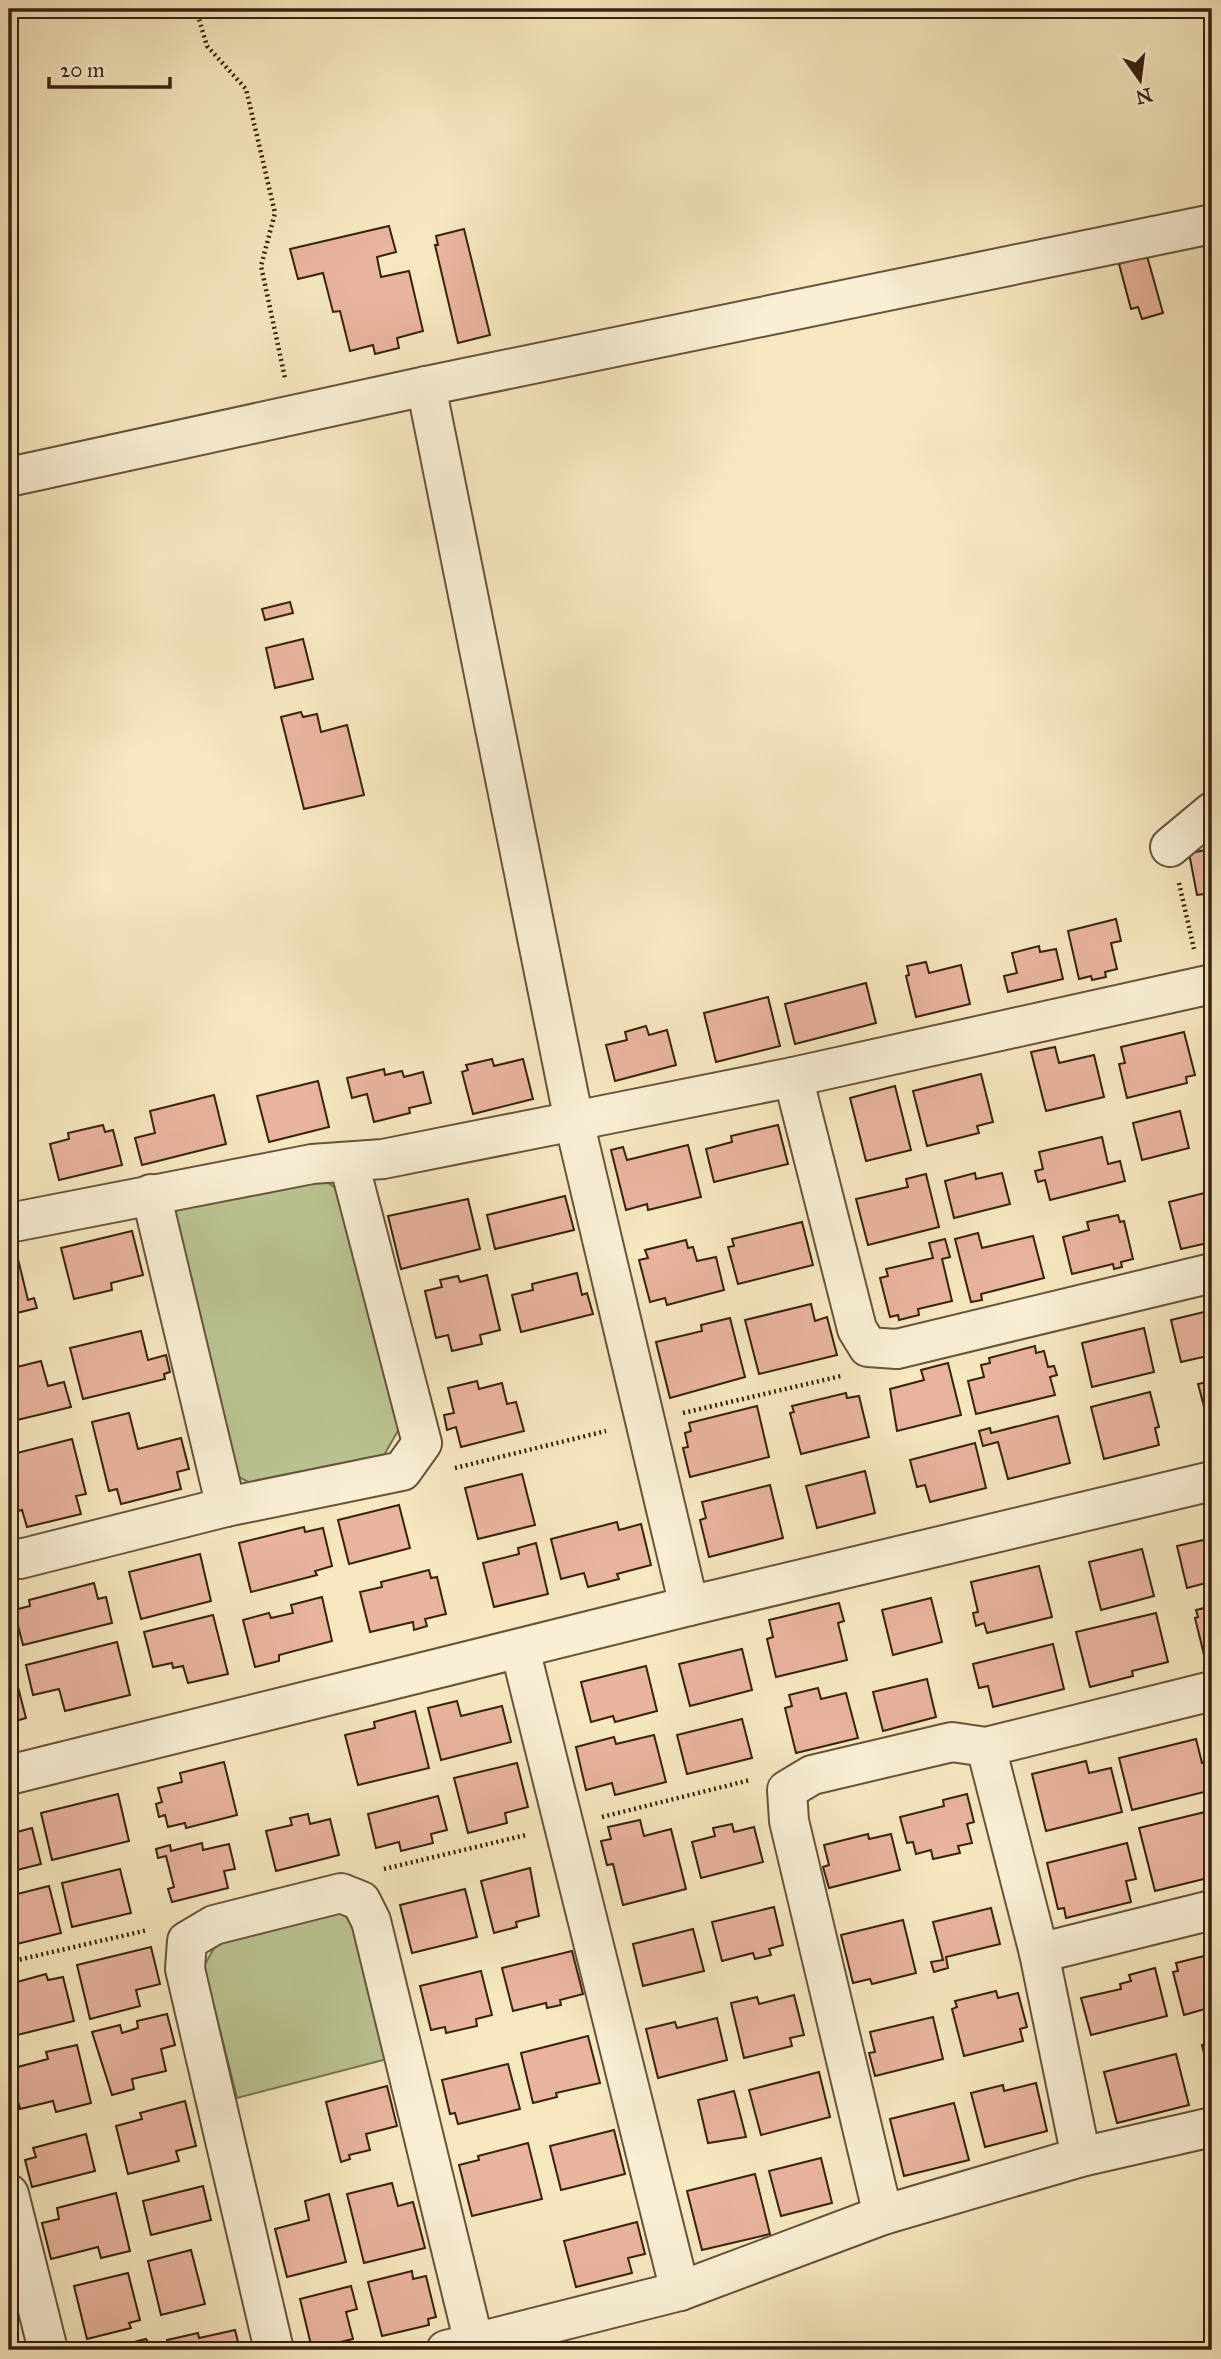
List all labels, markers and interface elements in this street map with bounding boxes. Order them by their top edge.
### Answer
scale bar [49,46,170,90]
north arrow [1106,46,1176,116]
text: 20 m [60,57,105,83]
text: N [1133,83,1155,109]

